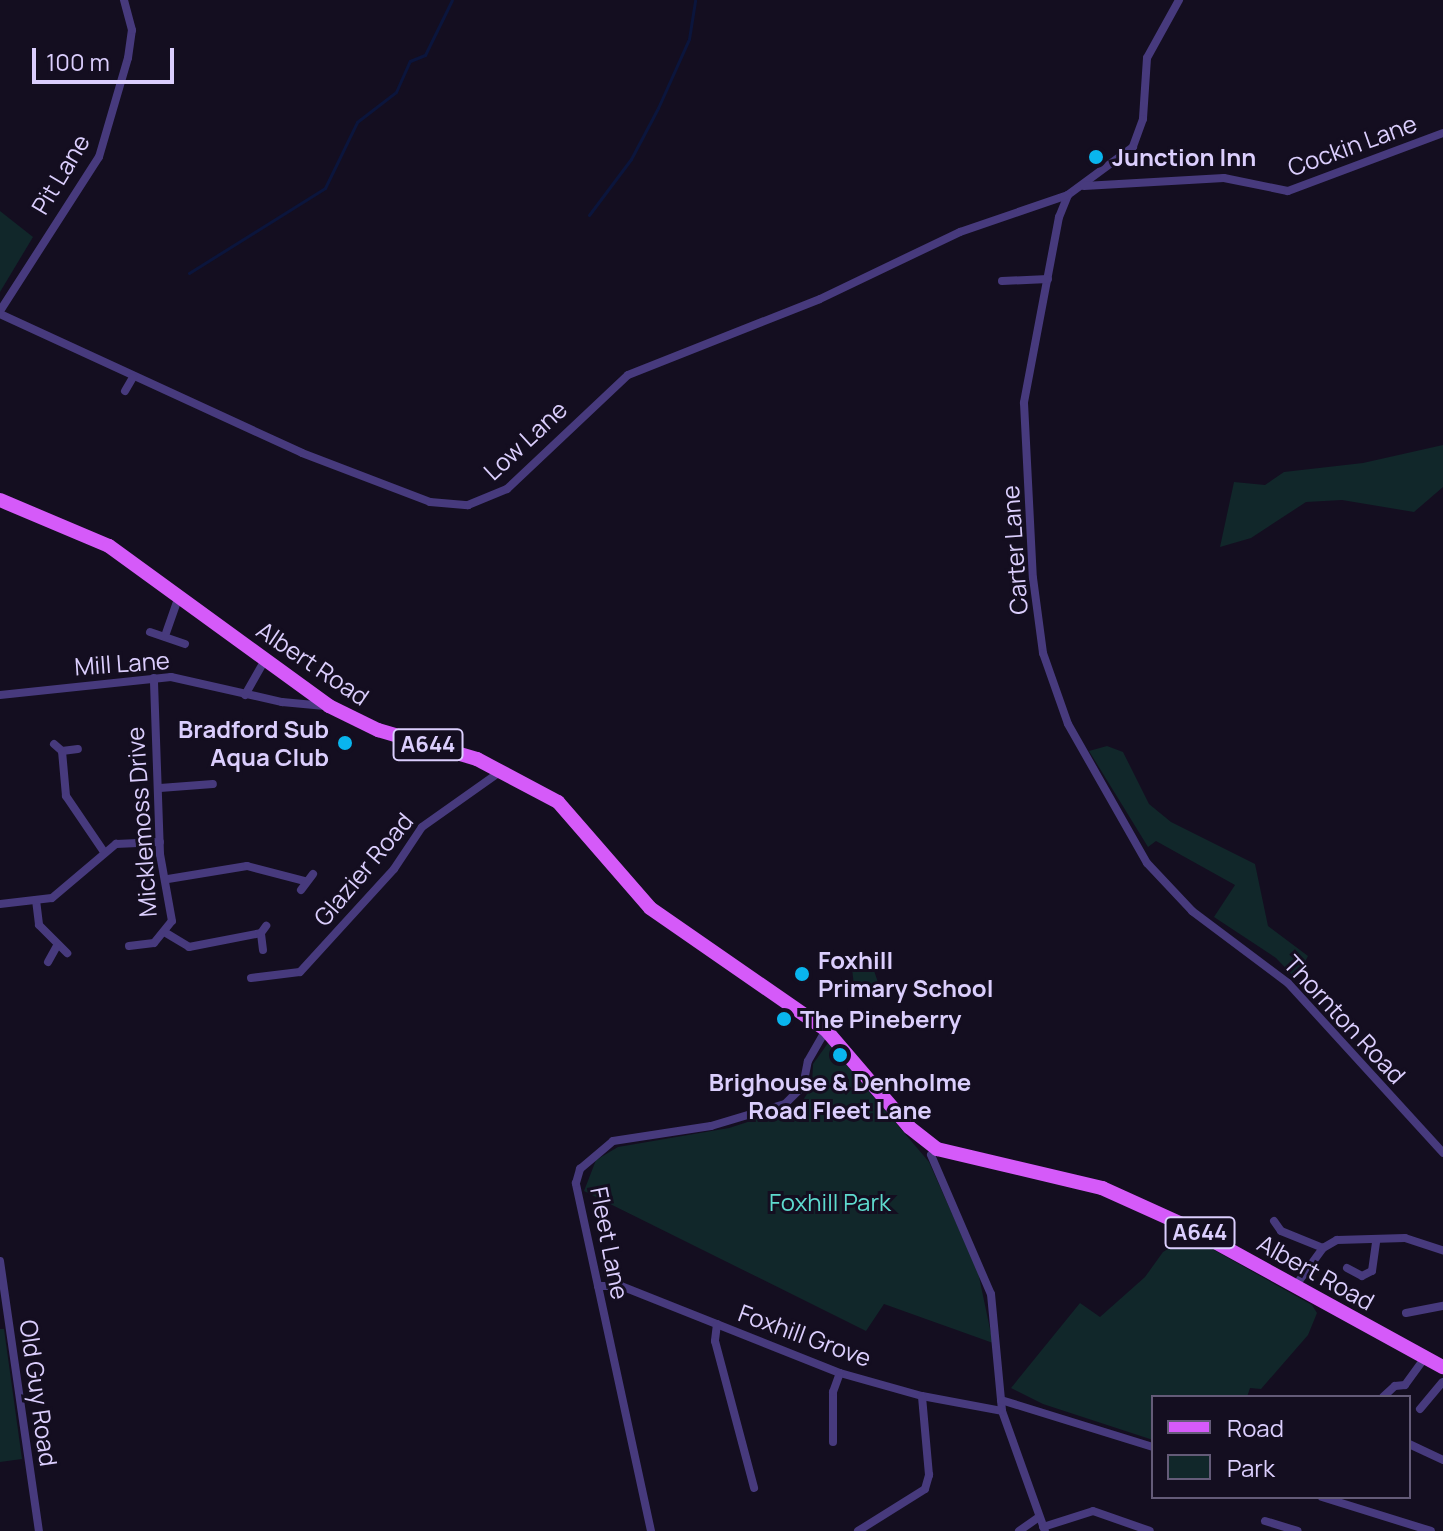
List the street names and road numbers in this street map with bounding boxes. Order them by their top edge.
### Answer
street label: Cockin Lane [1284,108,1420,182]
street label: Pit Lane [25,129,95,219]
street label: Low Lane [478,394,572,486]
street label: Carter Lane [995,484,1033,616]
street label: Albert Road [251,615,375,711]
street label: Mill Lane [73,645,171,681]
street label: Micklemoss Drive [120,726,162,918]
road number: A644 [392,727,464,763]
street label: Glazier Road [307,807,419,931]
street label: Thornton Road [1278,949,1412,1089]
street label: Fleet Lane [585,1184,635,1302]
road number: A644 [1164,1215,1236,1251]
street label: Albert Road [1253,1228,1379,1316]
street label: Foxhill Grove [735,1298,875,1372]
street label: Old Guy Road [14,1318,64,1468]

